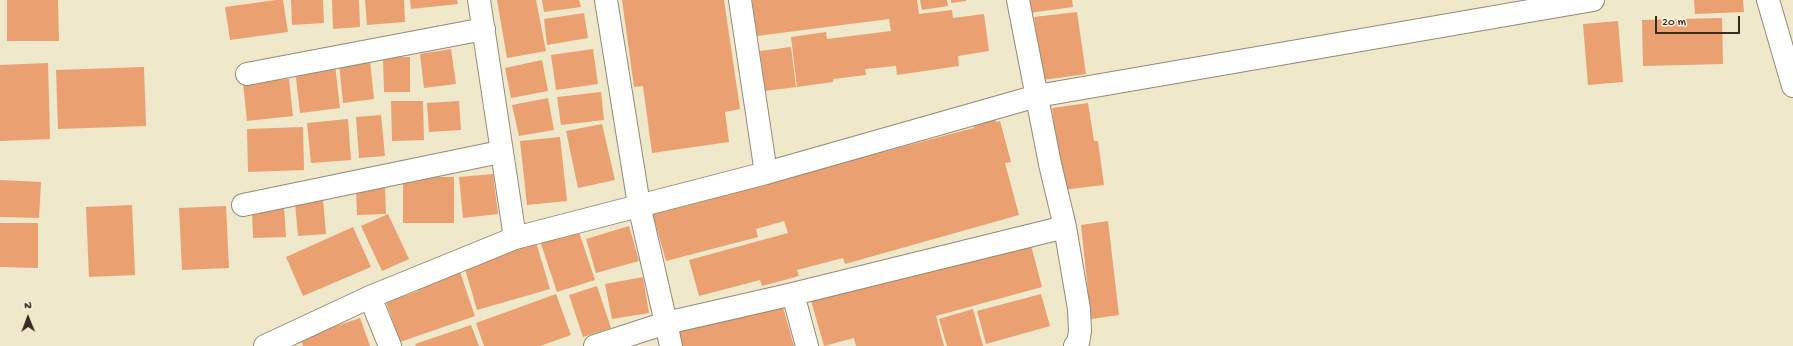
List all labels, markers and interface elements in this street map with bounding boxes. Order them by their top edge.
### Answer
scale bar [1657,8,1742,34]
text: 20 m [1662,16,1686,30]
north arrow [8,298,48,338]
text: N [24,300,31,312]

